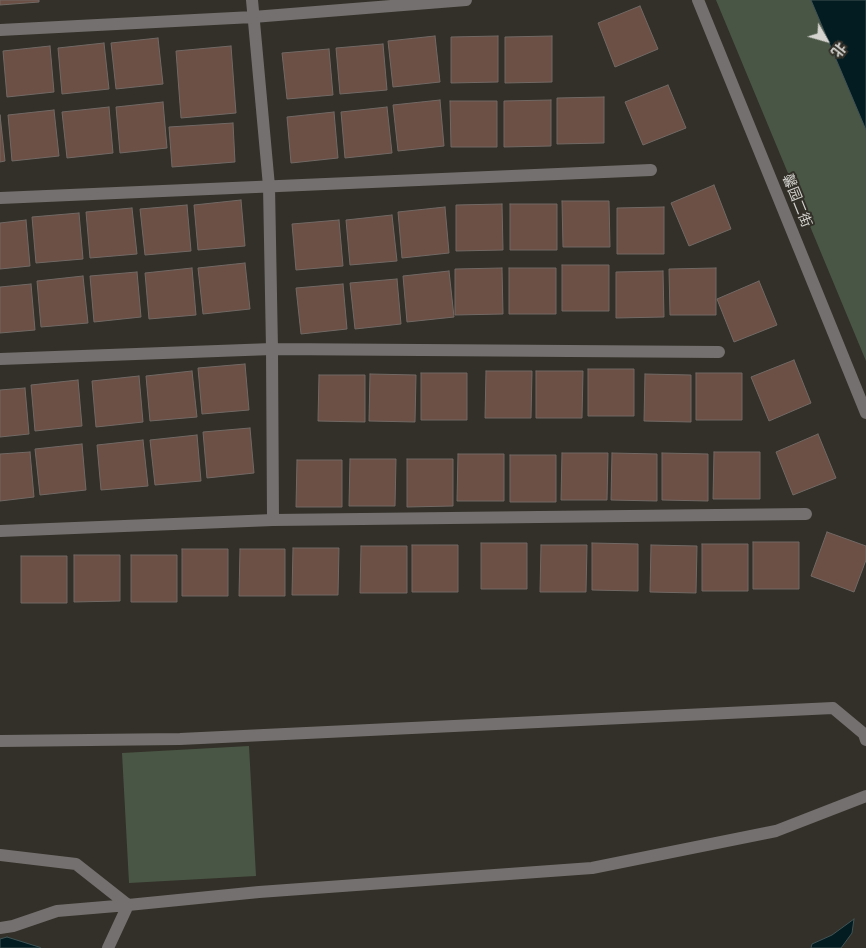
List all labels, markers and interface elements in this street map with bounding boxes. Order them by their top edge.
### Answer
north arrow [801,15,851,65]
text: 北 [826,38,850,61]
street label: 馨园二街 [778,172,814,230]

